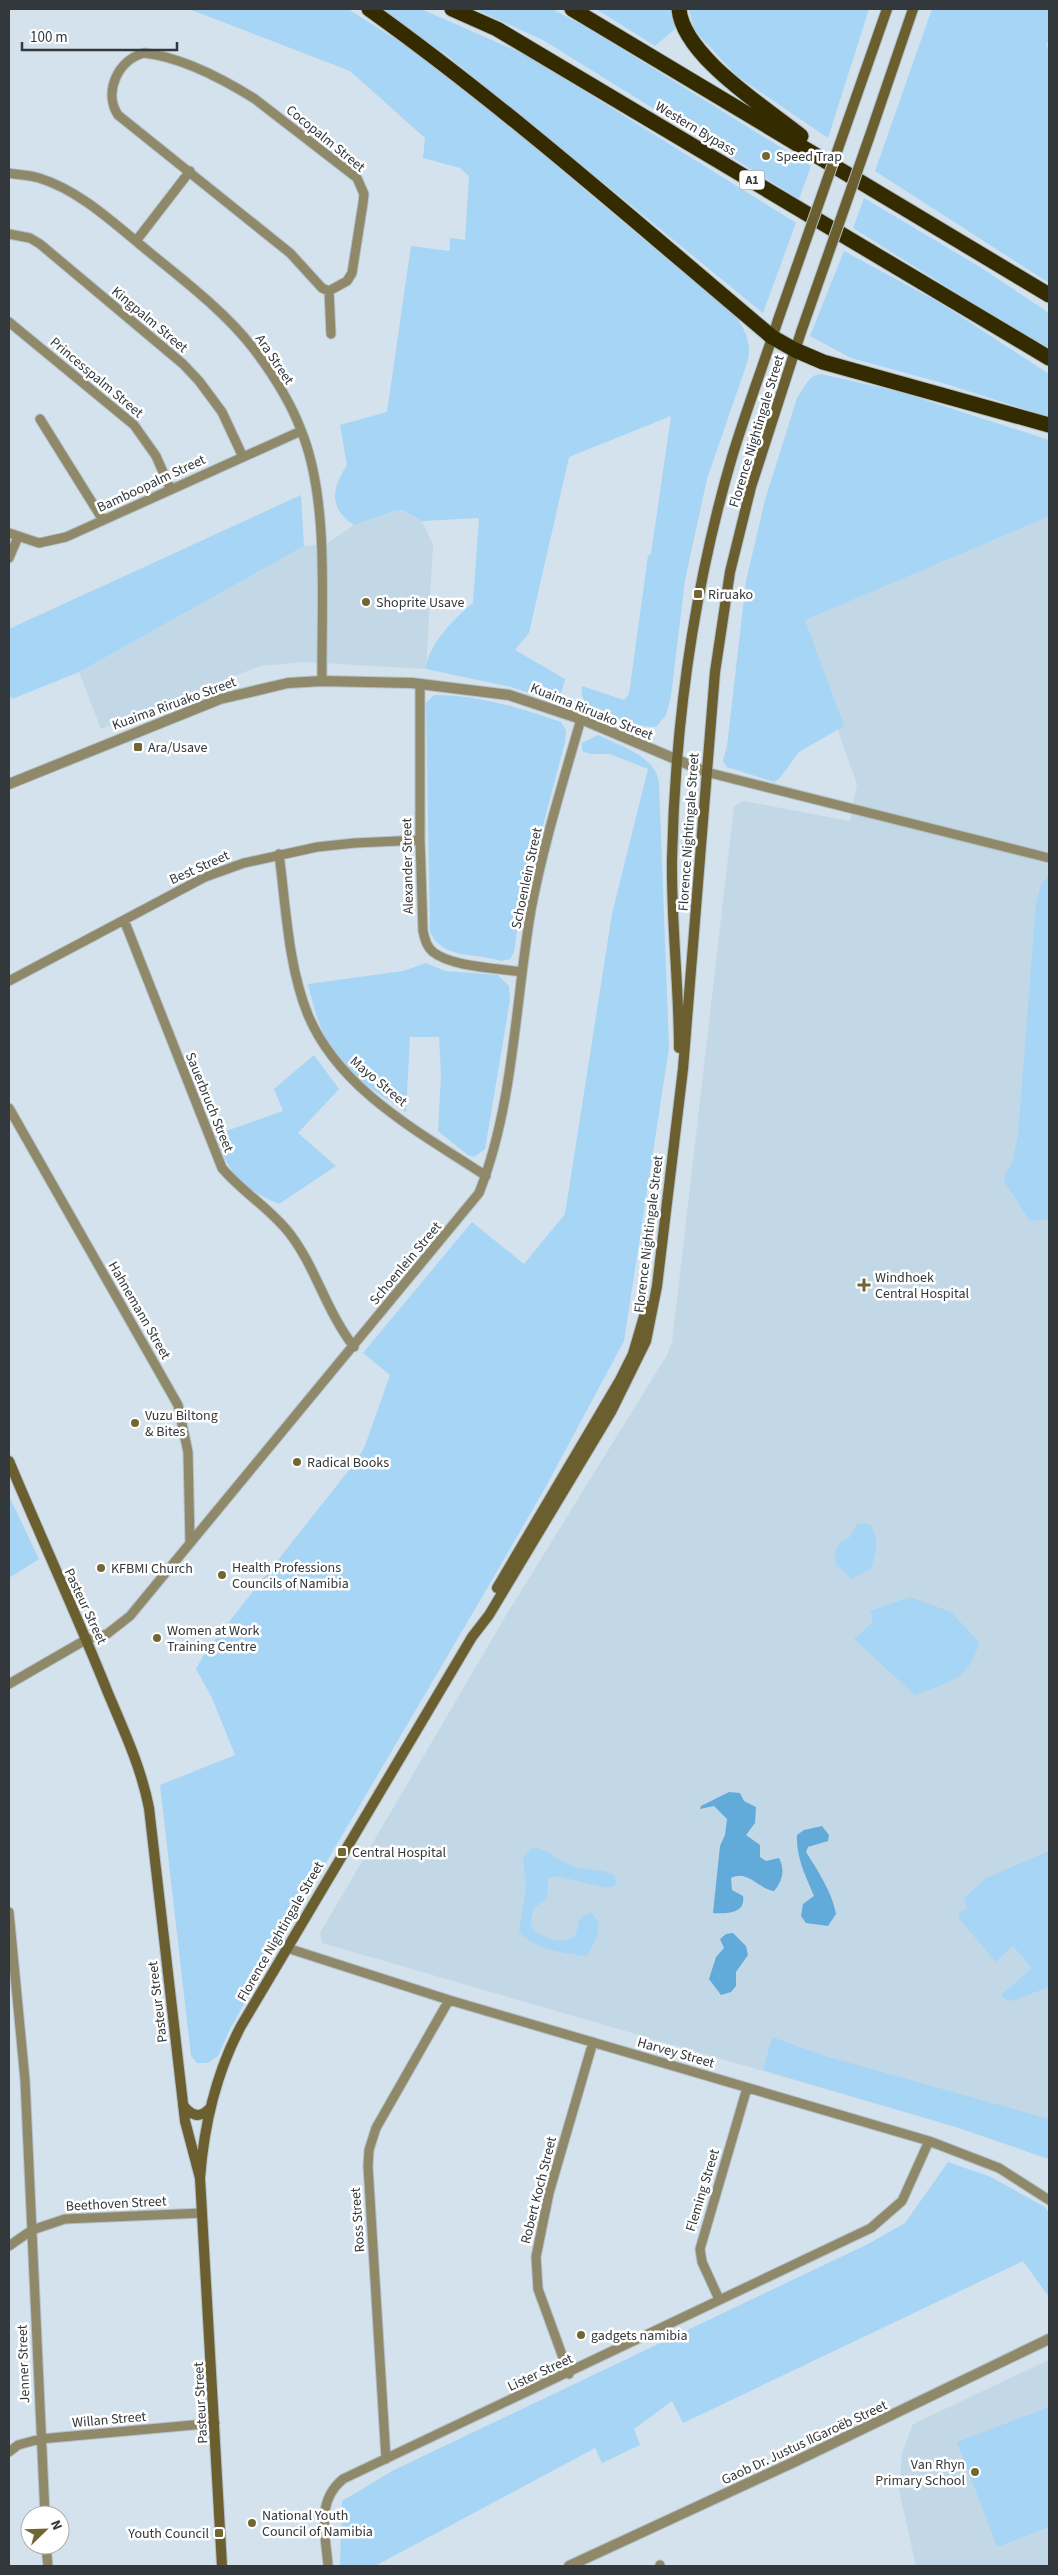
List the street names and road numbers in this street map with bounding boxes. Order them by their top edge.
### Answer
street label: Western Bypass [651,97,740,161]
street label: Cocopalm Street [281,100,370,177]
road number: A1 [740,170,764,190]
street label: Kingpalm Street [107,282,192,358]
street label: Ara Street [250,330,299,389]
street label: Princesspalm Street [45,333,148,423]
street label: Florence Nightingale Street [724,352,790,510]
street label: Bamboopalm Street [94,450,209,518]
street label: Kuaima Riruako Street [110,672,239,736]
street label: Kuaima Riruako Street [527,678,656,746]
street label: Florence Nightingale Street [673,752,705,912]
street label: Alexander Street [397,817,419,914]
street label: Schoenlein Street [506,825,548,931]
street label: Best Street [166,846,233,890]
street label: Sauerbruch Street [180,1049,238,1156]
street label: Mayo Street [345,1052,411,1112]
street label: Florence Nightingale Street [629,1154,669,1314]
street label: Schoenlein Street [365,1217,447,1310]
street label: Hahnemann Street [103,1258,175,1363]
street label: Pasteur Street [59,1565,112,1648]
street label: Florence Nightingale Street [233,1858,329,2005]
street label: Pasteur Street [143,1960,173,2044]
street label: Harvey Street [635,2032,717,2074]
street label: Robert Koch Street [516,2134,562,2246]
street label: Fleming Street [681,2146,725,2234]
street label: Ross Street [346,2187,370,2253]
street label: Beethoven Street [65,2191,167,2217]
street label: Jenner Street [13,2324,35,2404]
street label: Lister Street [504,2349,577,2397]
street label: Pasteur Street [189,2361,213,2444]
street label: Gaob Dr. Justus ǁGaroëb Street [718,2396,891,2490]
street label: Willan Street [71,2407,147,2433]

